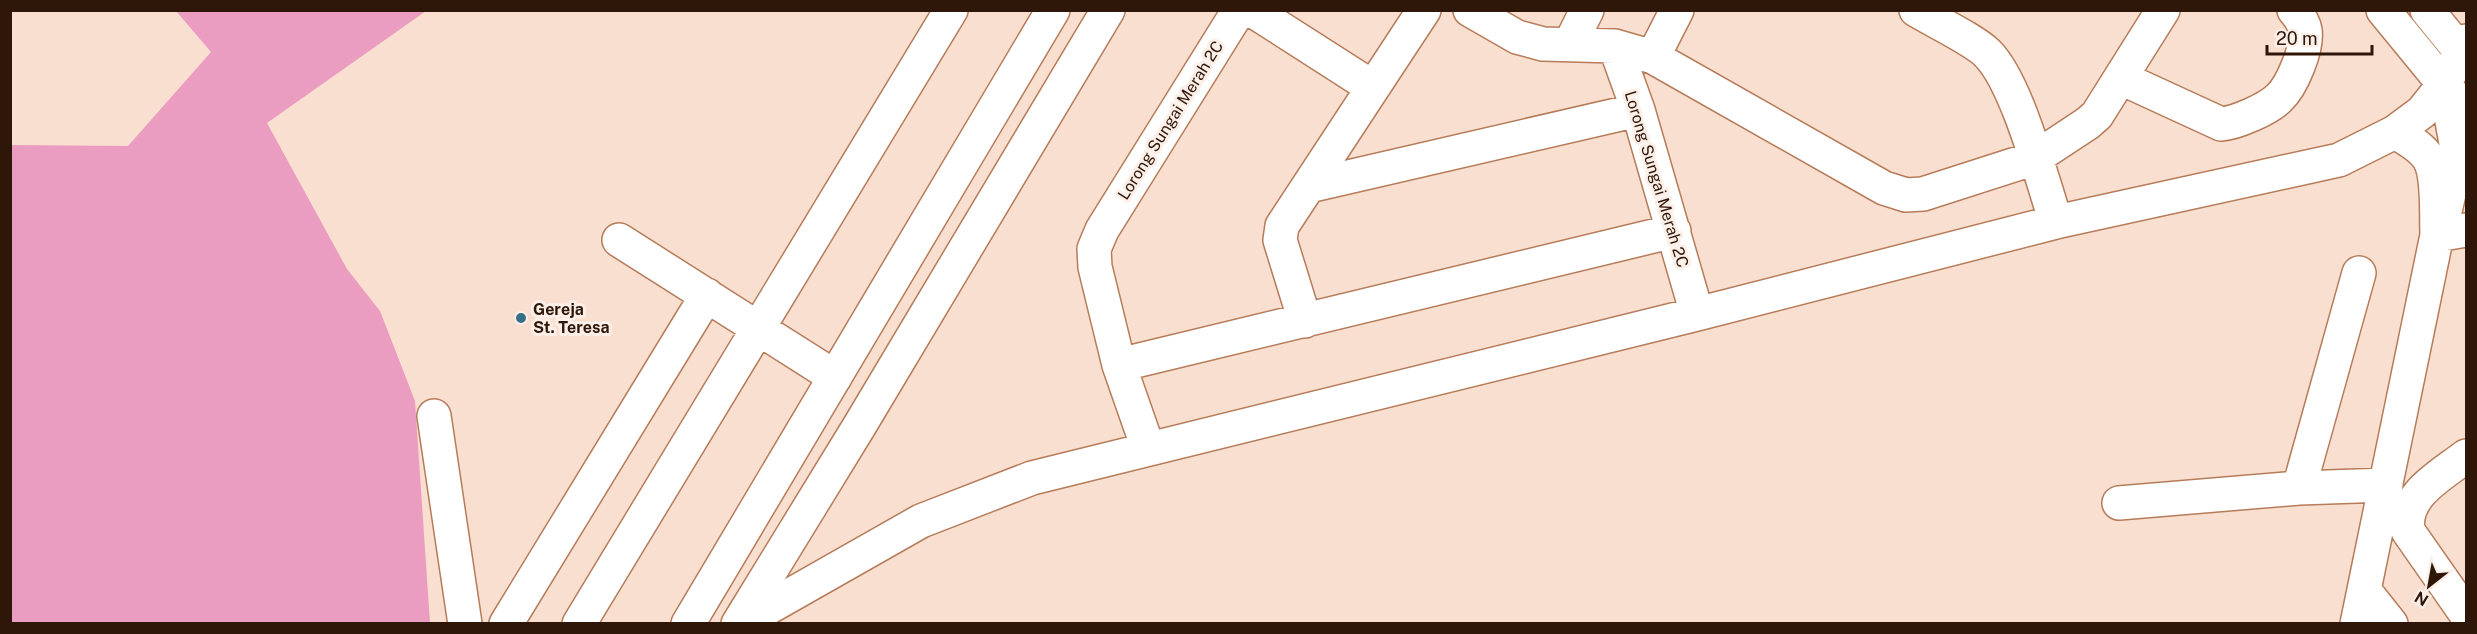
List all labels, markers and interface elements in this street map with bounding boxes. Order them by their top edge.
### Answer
scale bar [2267,18,2372,56]
text: 20 m [2276,28,2318,49]
street label: Lorong Sungai Merah 2C [1114,37,1227,203]
street label: Lorong Sungai Merah 2C [1621,89,1692,270]
place label: Gereja St. Teresa [533,300,610,337]
marker: Gereja St. Teresa [514,311,528,325]
north arrow [2399,556,2459,616]
text: N [2411,587,2432,610]

